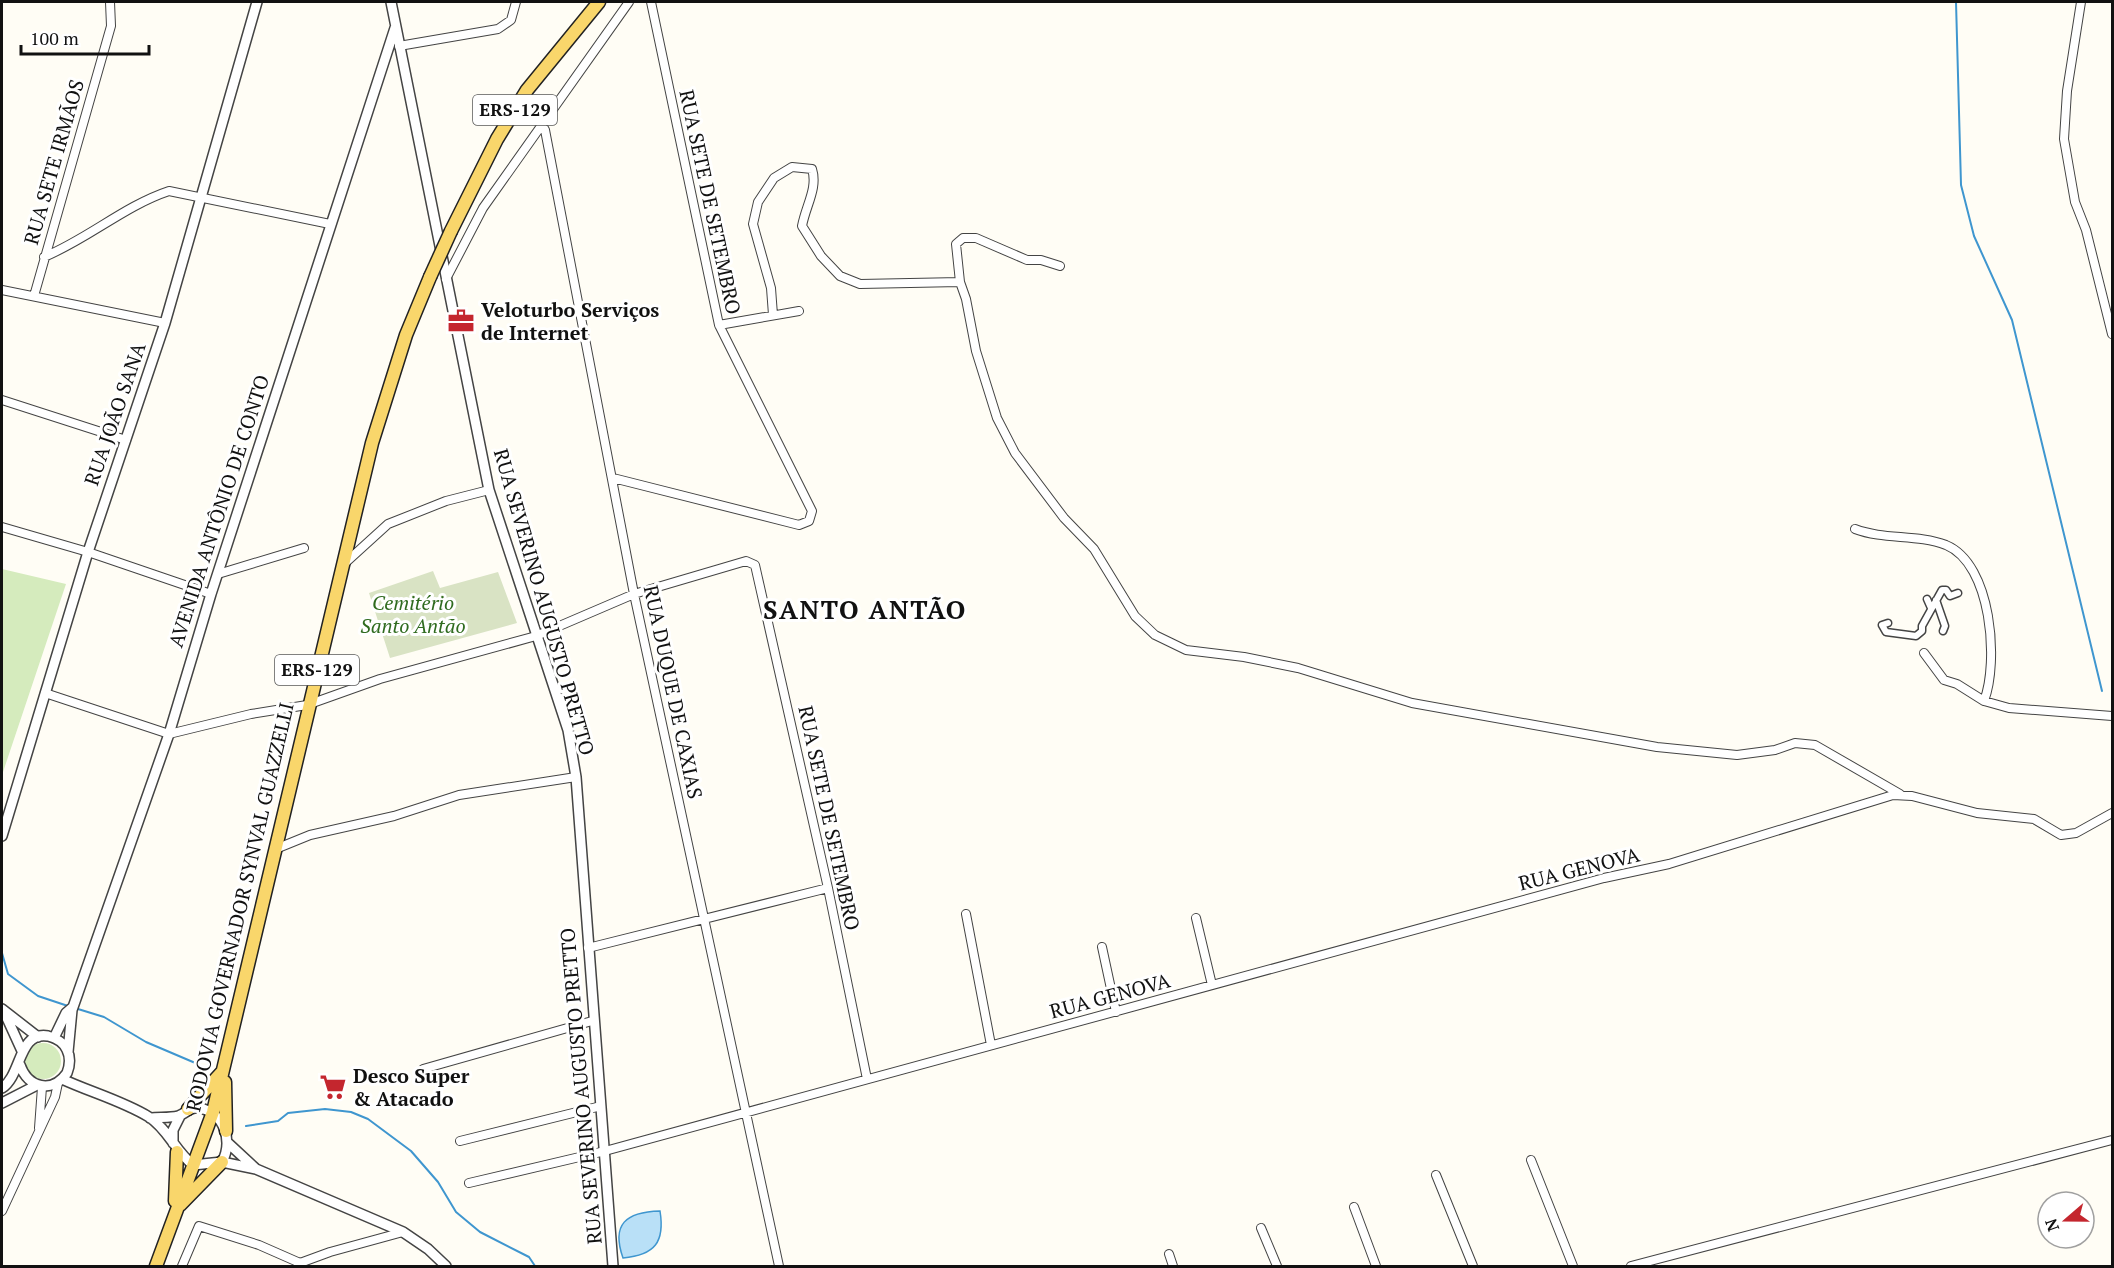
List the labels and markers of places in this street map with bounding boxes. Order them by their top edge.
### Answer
place label: Veloturbo Serviços de Internet [481,296,659,346]
office icon: Veloturbo Serviços de Internet [446,306,476,336]
place label: Desco Super & Atacado [353,1062,470,1112]
supermarket icon: Desco Super & Atacado [318,1072,348,1102]

